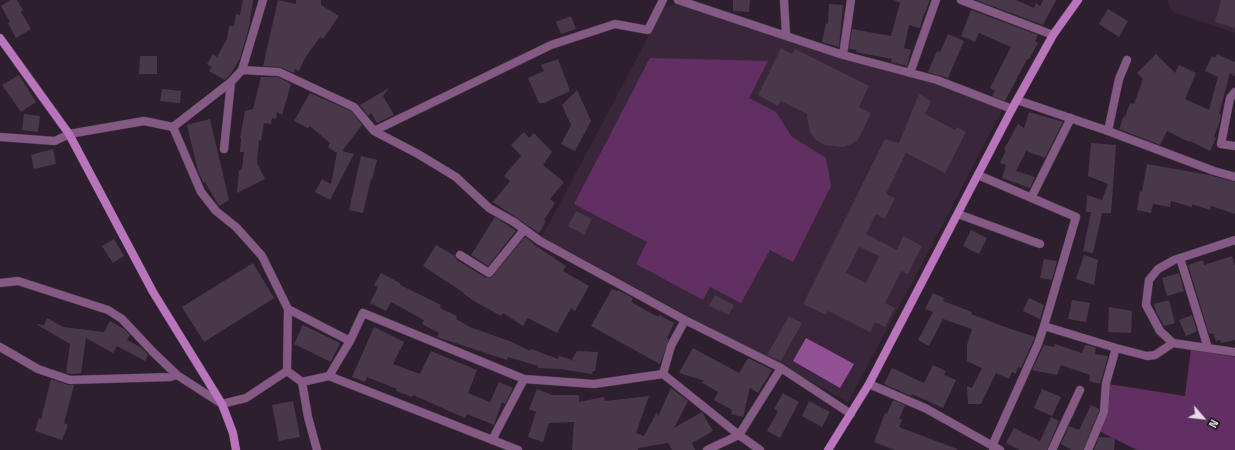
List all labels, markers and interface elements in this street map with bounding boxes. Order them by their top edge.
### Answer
north arrow [1183,398,1223,438]
text: N [1205,417,1222,431]

